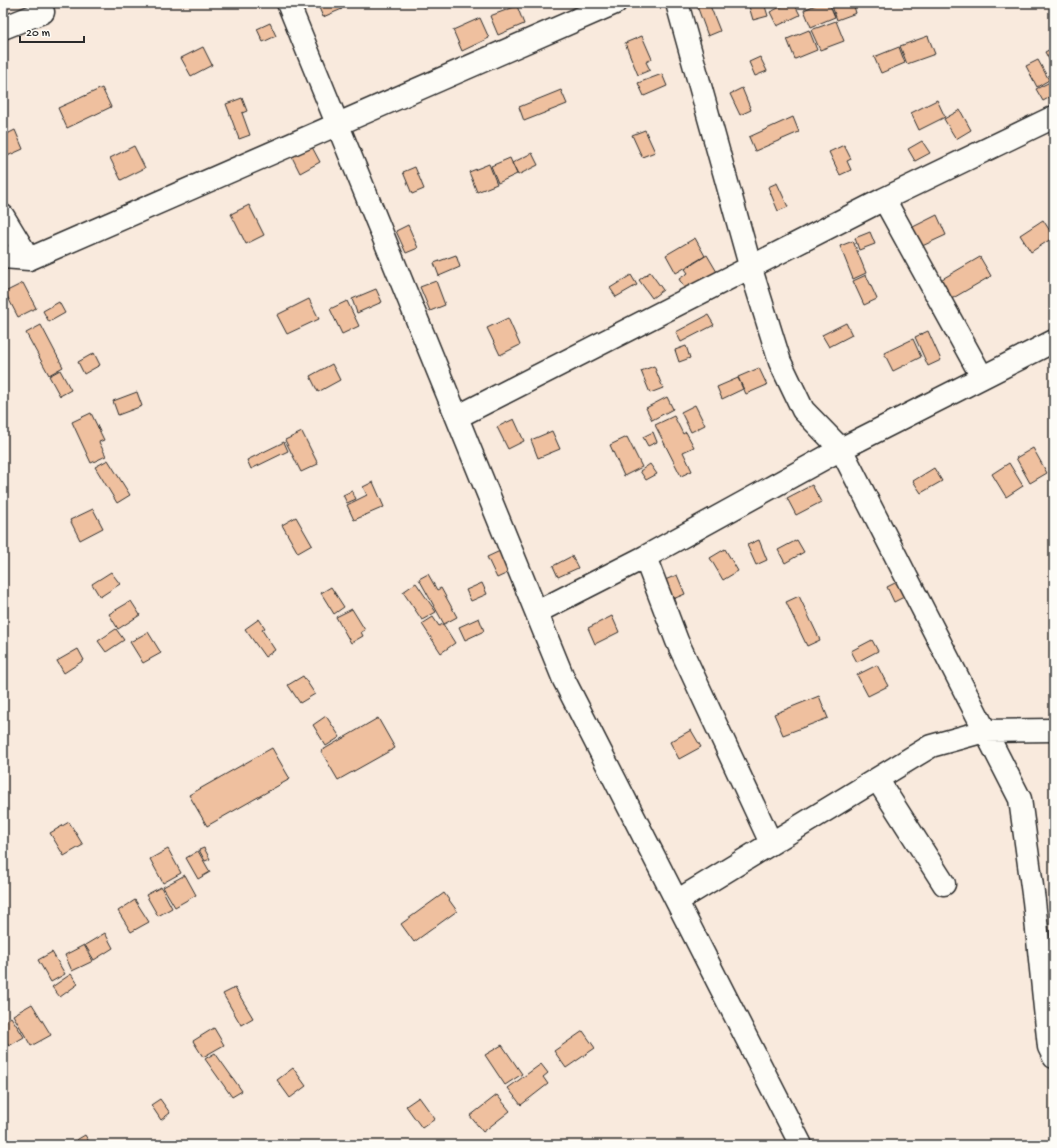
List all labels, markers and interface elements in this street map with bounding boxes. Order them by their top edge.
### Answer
scale bar [20,18,84,44]
text: 20 m [26,27,51,41]

